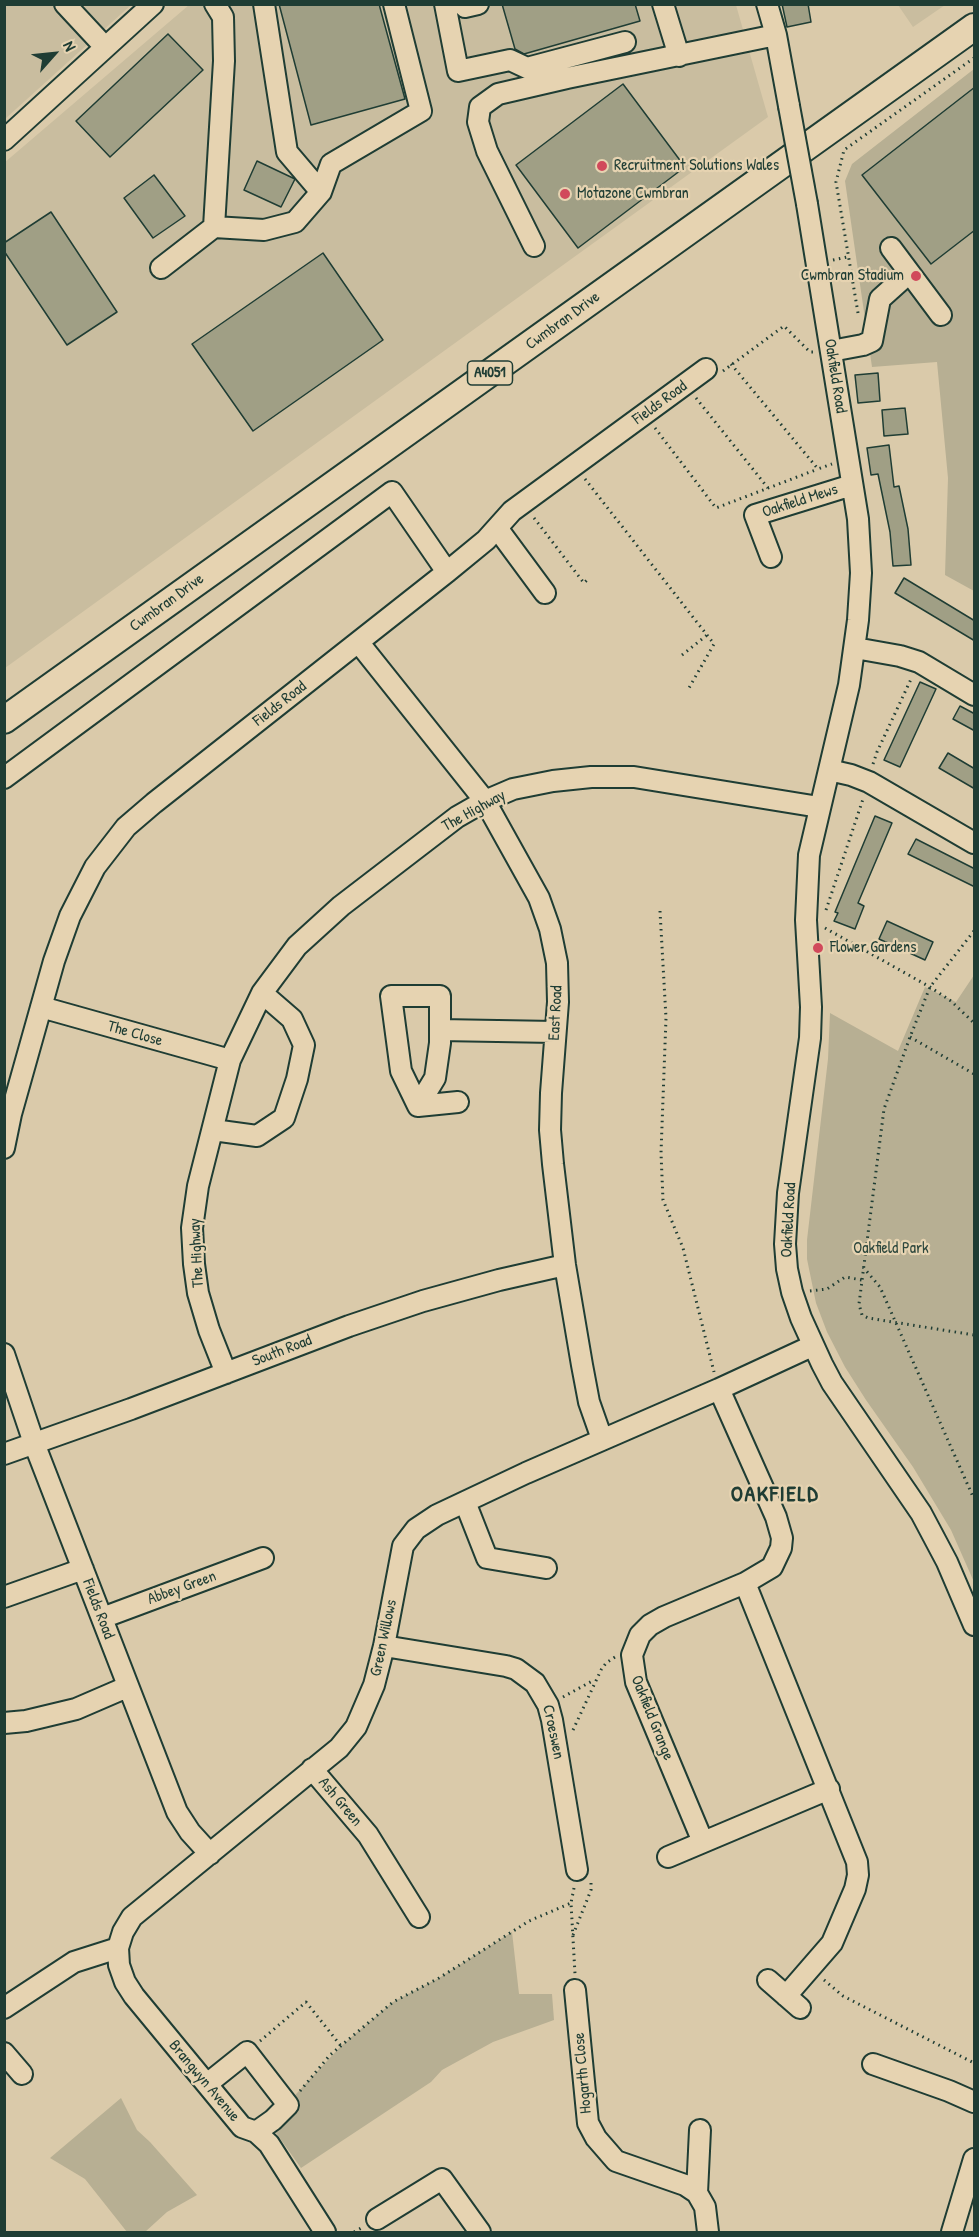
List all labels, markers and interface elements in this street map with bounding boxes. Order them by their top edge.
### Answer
north arrow [24,24,84,84]
text: N [58,37,82,55]
place label: Recruitment Solutions Wales [614,156,779,176]
marker: Recruitment Solutions Wales [595,159,609,173]
place label: Motazone Cwmbran [577,184,689,204]
marker: Motazone Cwmbran [558,187,572,201]
place label: Cwmbran Stadium [801,266,904,286]
marker: Cwmbran Stadium [909,269,923,283]
street label: Cwmbran Drive [522,288,604,354]
street label: Oakfield Road [820,337,850,415]
road number: A4051 [468,361,512,385]
street label: Fields Road [629,377,691,429]
street label: Oakfield Mews [760,480,840,522]
street label: Cwmbran Drive [126,570,208,636]
street label: Fields Road [249,677,311,731]
street label: The Highway [439,786,509,836]
place label: Flower Gardens [830,938,916,958]
marker: Flower Gardens [811,941,825,955]
street label: East Road [545,985,567,1041]
street label: The Close [105,1017,165,1051]
street label: Oakfield Road [777,1182,801,1258]
street label: The Highway [186,1218,208,1288]
park label: Oakfield Park [853,1239,929,1259]
street label: South Road [249,1331,315,1371]
district label: OAKFIELD [731,1482,819,1508]
street label: Abbey Green [145,1567,219,1609]
street label: Fields Road [78,1576,118,1642]
street label: Green Willows [367,1598,401,1678]
street label: Oakfield Grange [626,1673,678,1763]
street label: Croeswen [538,1703,568,1761]
street label: Ash Green [314,1774,366,1830]
street label: Hogarth Close [570,2032,596,2114]
street label: Brangwyn Avenue [164,2036,244,2126]

